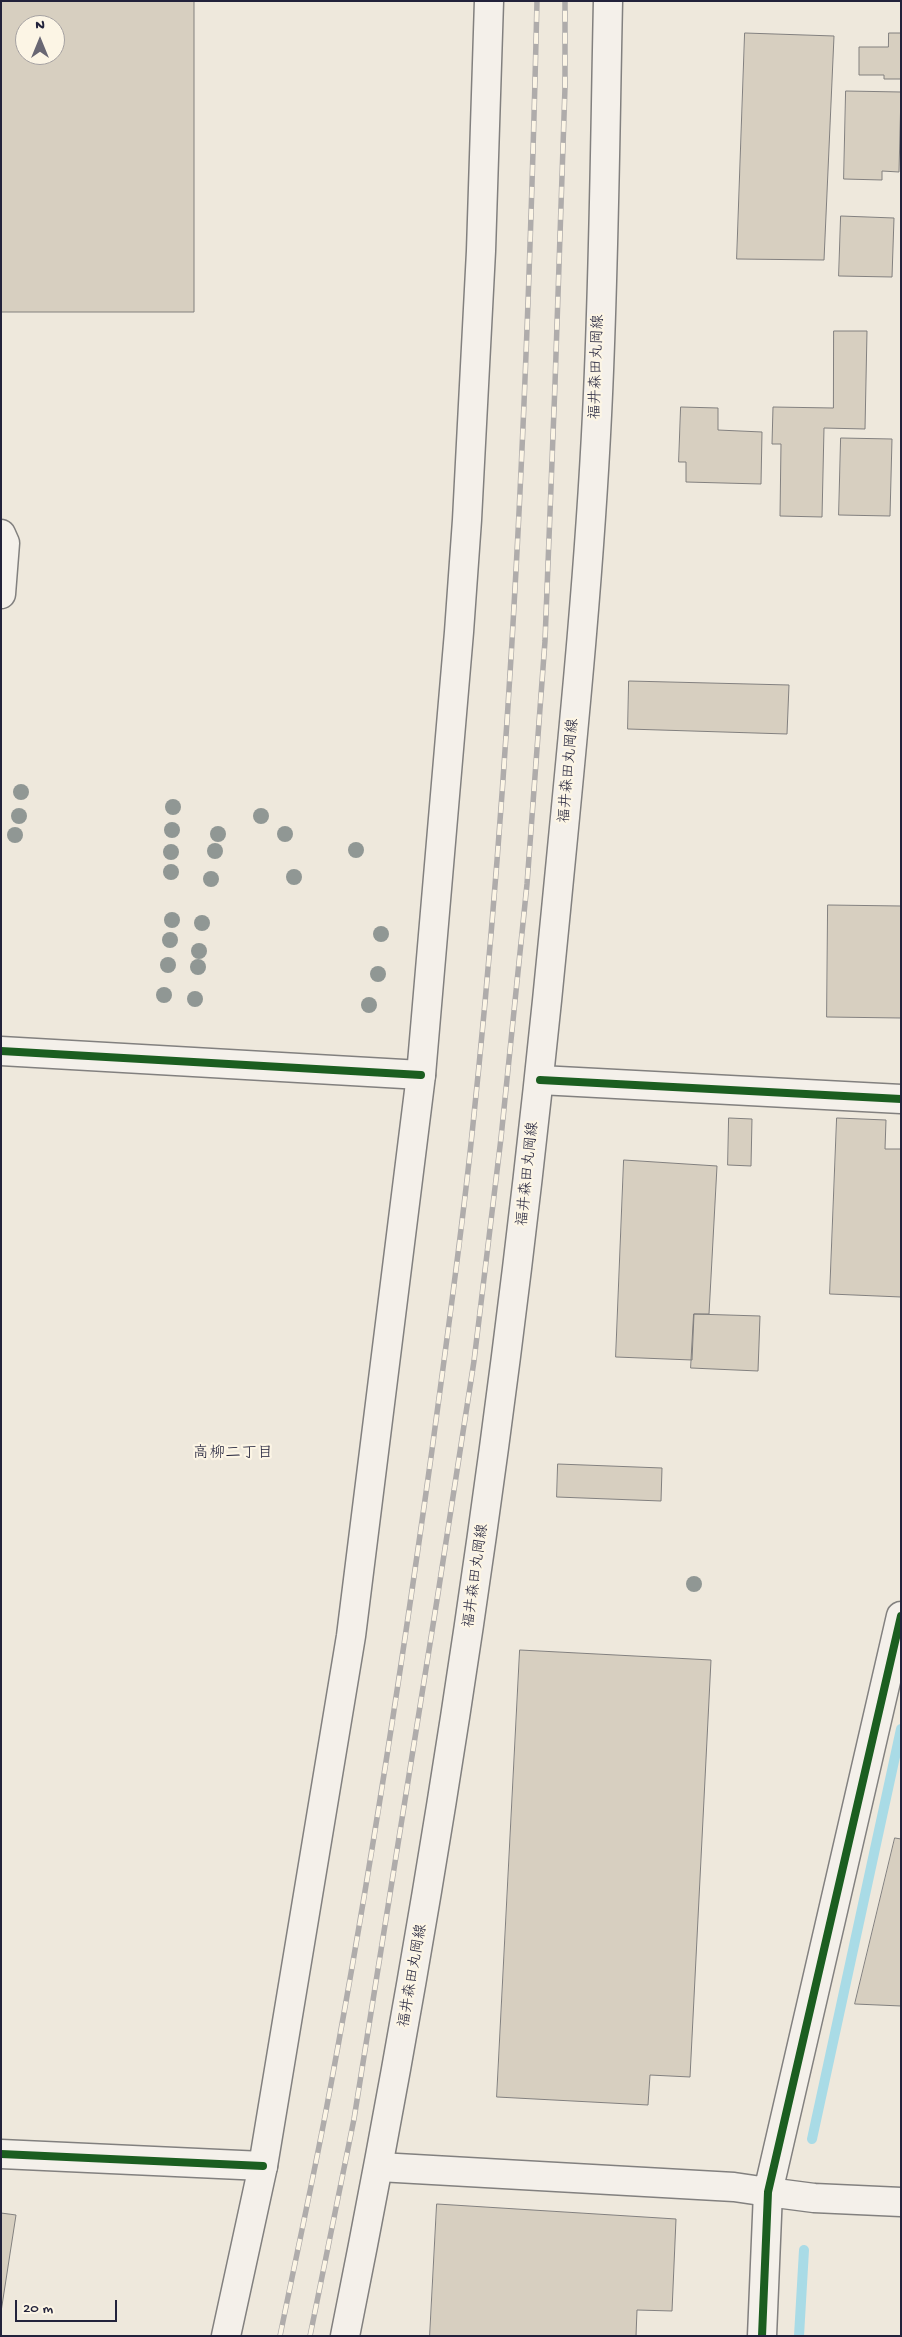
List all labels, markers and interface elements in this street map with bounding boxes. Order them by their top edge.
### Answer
north arrow [15,15,65,65]
text: N [35,17,45,34]
street label: 福井森田丸岡線 [587,314,609,420]
street label: 福井森田丸岡線 [556,718,584,824]
street label: 福井森田丸岡線 [515,1121,543,1227]
district label: 高柳二丁目 [193,1445,273,1465]
street label: 福井森田丸岡線 [461,1523,493,1629]
street label: 福井森田丸岡線 [396,1923,432,2029]
scale bar [18,2290,120,2322]
text: 20 m [23,2300,53,2318]

